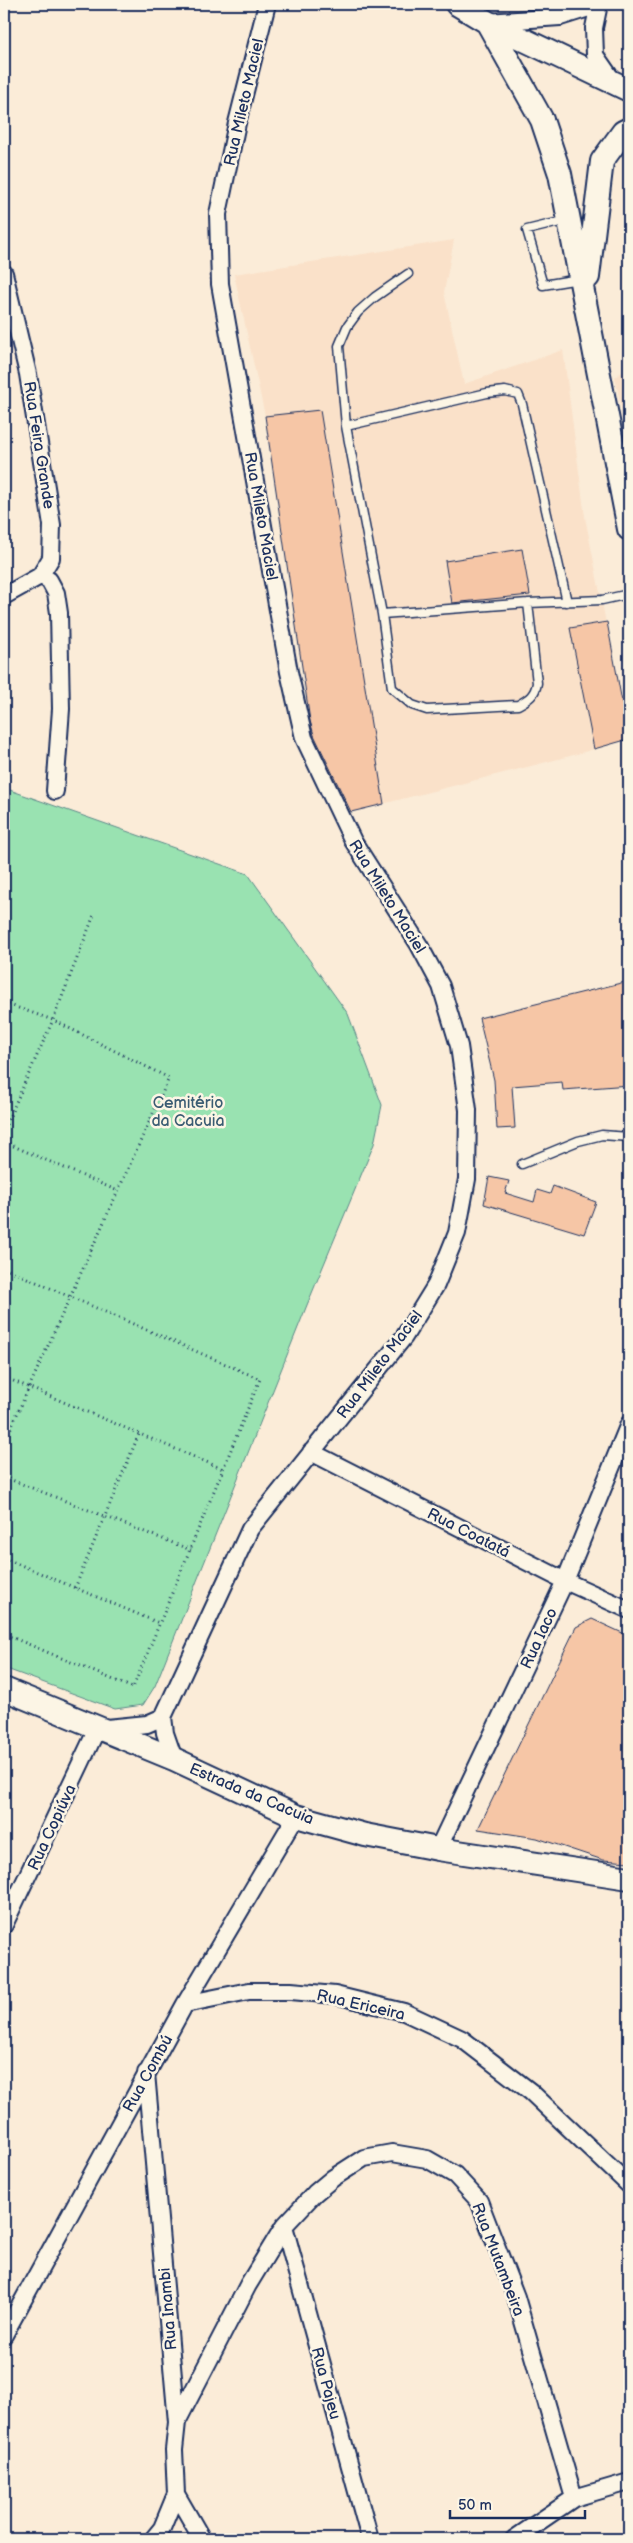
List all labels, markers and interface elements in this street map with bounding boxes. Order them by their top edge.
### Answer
street label: Rua Mileto Maciel [221,37,268,168]
street label: Rua Feira Grande [19,380,58,511]
street label: Rua Mileto Maciel [240,451,281,582]
street label: Rua Mileto Maciel [344,837,429,957]
park label: Cemitério da Cacuia [151,1094,225,1131]
street label: Rua Mileto Maciel [333,1307,427,1423]
street label: Rua Coatatá [424,1504,513,1562]
street label: Rua Iaco [517,1605,562,1672]
street label: Estrada da Cacuia [186,1760,317,1829]
street label: Rua Copiúva [24,1782,81,1874]
street label: Rua Ericeira [315,1986,407,2025]
street label: Rua Combú [119,2032,177,2116]
street label: Rua Mutambeira [467,2200,528,2319]
street label: Rua Inambi [155,2267,182,2351]
street label: Rua Pajeu [307,2345,344,2422]
scale bar [450,2488,586,2520]
text: 50 m [458,2496,492,2515]

